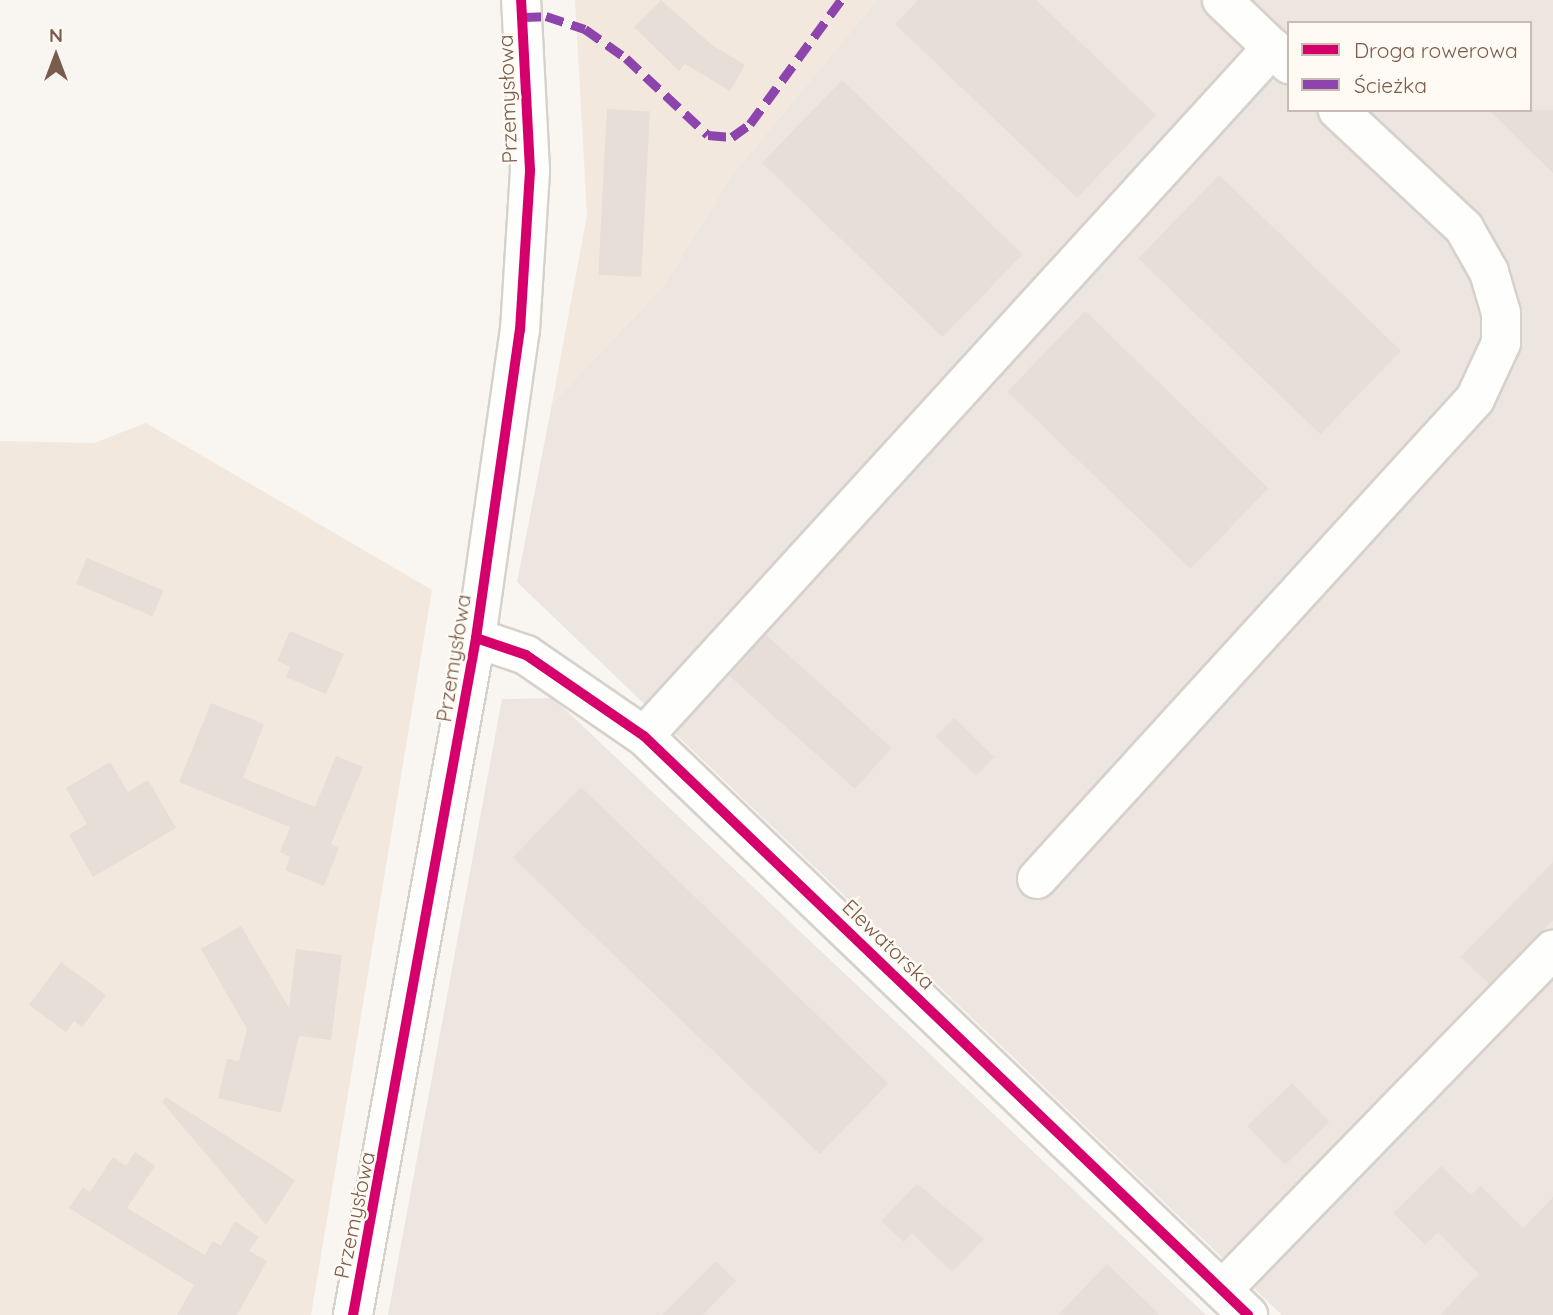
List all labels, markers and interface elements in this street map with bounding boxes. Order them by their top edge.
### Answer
north arrow [21,21,91,91]
legend [1287,21,1532,112]
text: N [49,23,63,47]
street label: Przemysłowa [492,34,522,164]
text: Droga rowerowa [1354,37,1518,63]
text: Ścieżka [1354,72,1427,98]
street label: Przemysłowa [430,592,476,724]
street label: Elewatorska [838,894,940,994]
street label: Przemysłowa [328,1149,380,1281]

